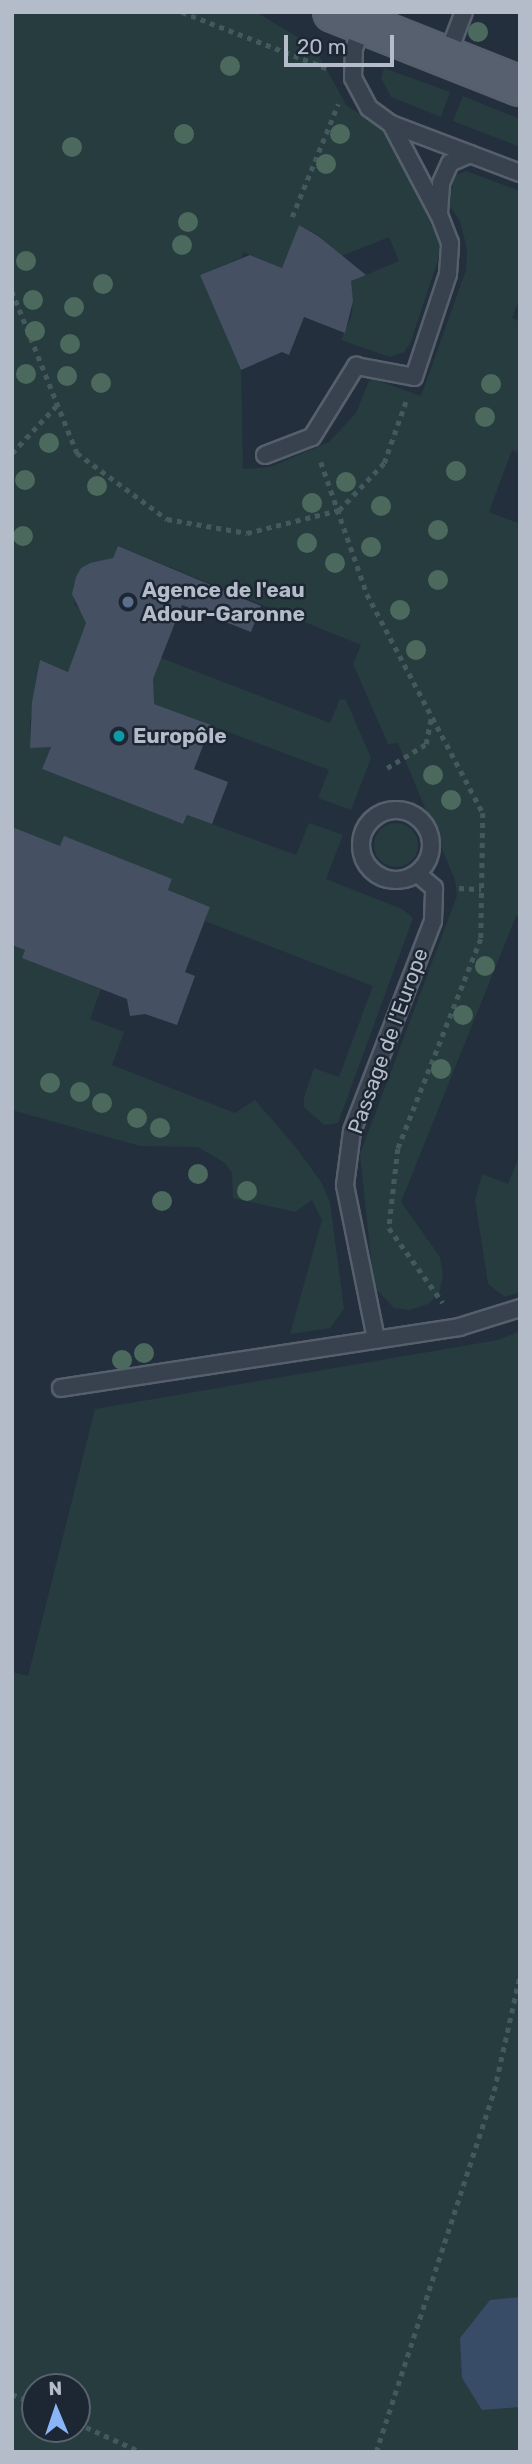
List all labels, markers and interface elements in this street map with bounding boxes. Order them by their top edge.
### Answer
scale bar [287,21,397,65]
text: 20 m [297,34,346,59]
place label: Agence de l'eau Adour-Garonne [142,577,305,627]
marker: Agence de l'eau Adour-Garonne [120,594,136,610]
place label: Europôle [133,723,227,749]
marker: Europôle [111,728,127,744]
street label: Passage de l'Europe [343,945,433,1137]
north arrow [21,2373,91,2443]
text: N [48,2377,63,2400]

